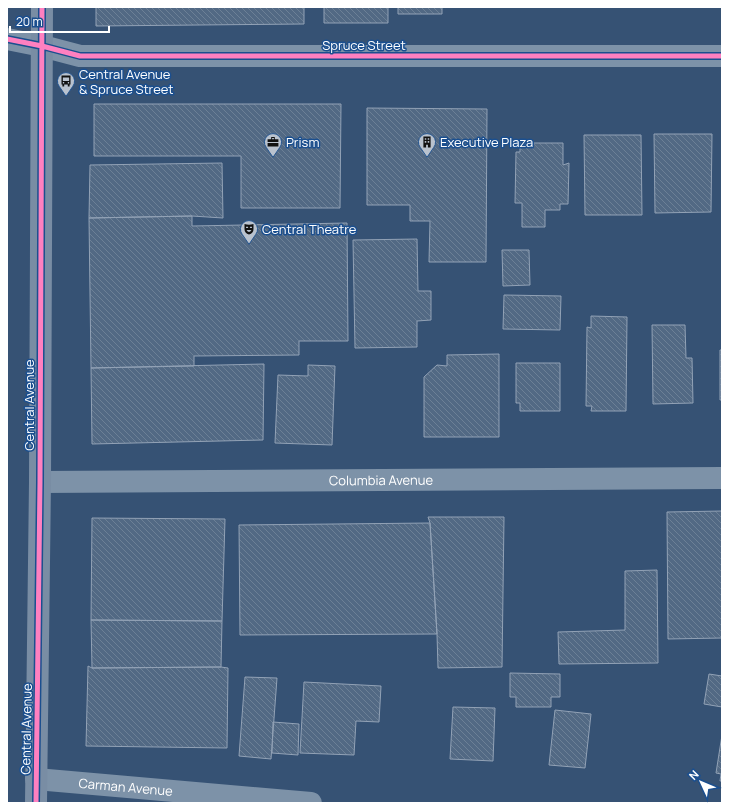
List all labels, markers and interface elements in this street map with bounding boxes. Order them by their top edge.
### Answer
scale bar [10,8,109,34]
text: 20 m [16,13,43,30]
street label: Spruce Street [322,36,406,54]
place label: Central Avenue & Spruce Street [79,65,174,98]
bus stop icon: Central Avenue & Spruce Street [56,71,76,96]
office icon: Prism [263,132,283,157]
building icon: Executive Plaza [417,132,437,157]
place label: Prism [286,133,319,151]
place label: Executive Plaza [440,133,533,151]
theatre icon: Central Theatre [239,219,259,244]
place label: Central Theatre [262,220,357,238]
street label: Central Avenue [20,359,38,451]
street label: Columbia Avenue [329,471,433,489]
street label: Central Avenue [16,683,36,775]
north arrow [681,762,721,802]
text: N [685,767,702,783]
street label: Carman Avenue [78,774,174,800]

